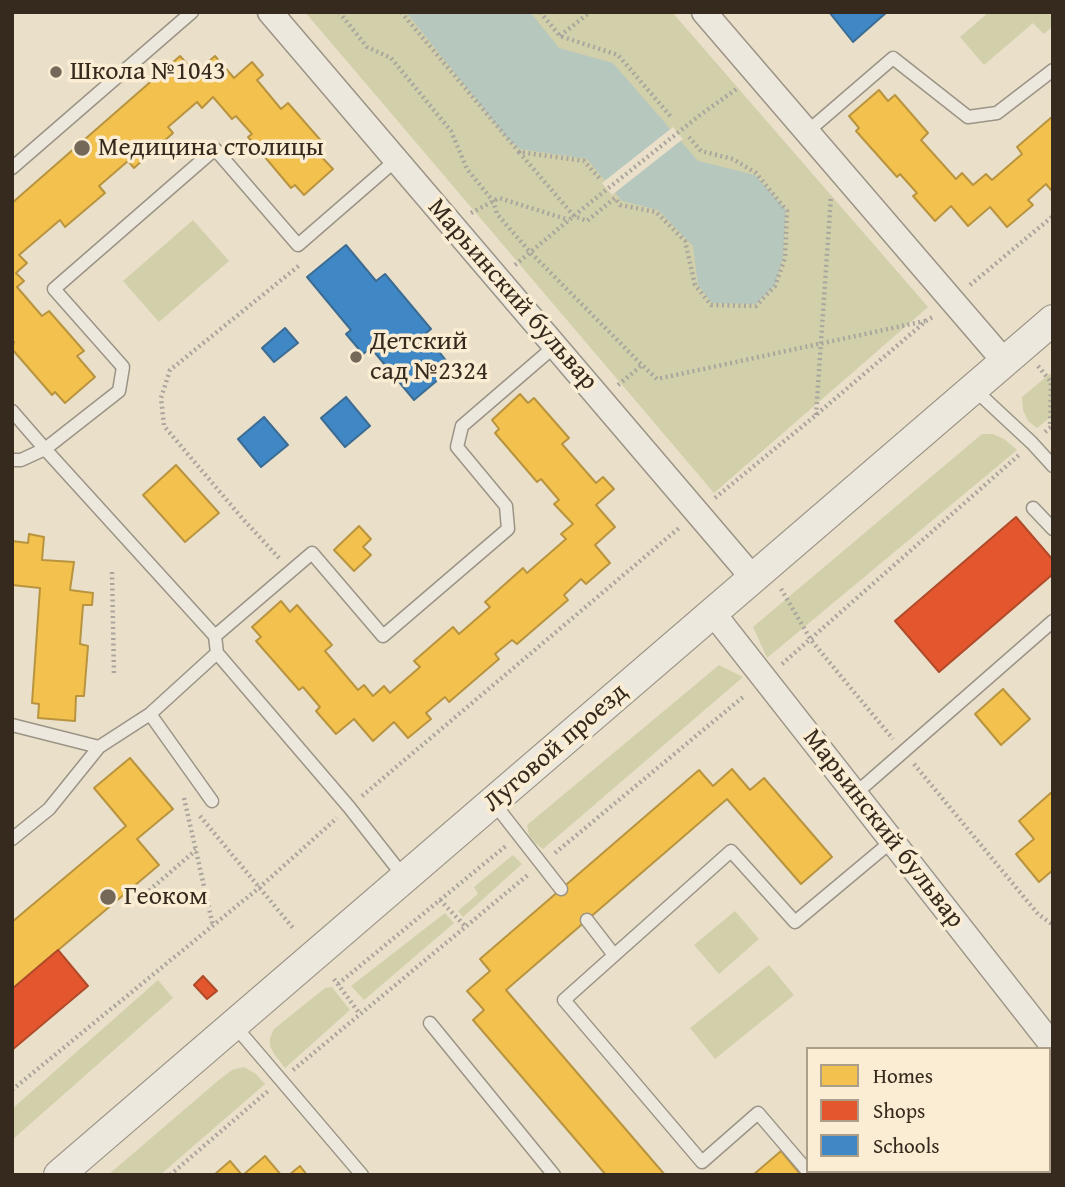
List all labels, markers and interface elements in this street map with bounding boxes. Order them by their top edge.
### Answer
place label: Школа №1043 [70,56,226,88]
marker: Школа №1043 [48,64,64,80]
place label: Медицина столицы [98,132,324,164]
marker: Медицина столицы [72,138,92,158]
street label: Марьинский бульвар [420,193,604,397]
place label: Детский сад №2324 [370,326,488,388]
marker: Детский сад №2324 [348,349,364,365]
street label: Луговой проезд [478,677,634,819]
street label: Марьинский бульвар [796,723,970,935]
place label: Геоком [124,881,208,913]
marker: Геоком [98,887,118,907]
legend [806,1047,1051,1173]
text: Homes [873,1060,933,1091]
text: Shops [873,1095,925,1126]
text: Schools [873,1130,940,1161]

